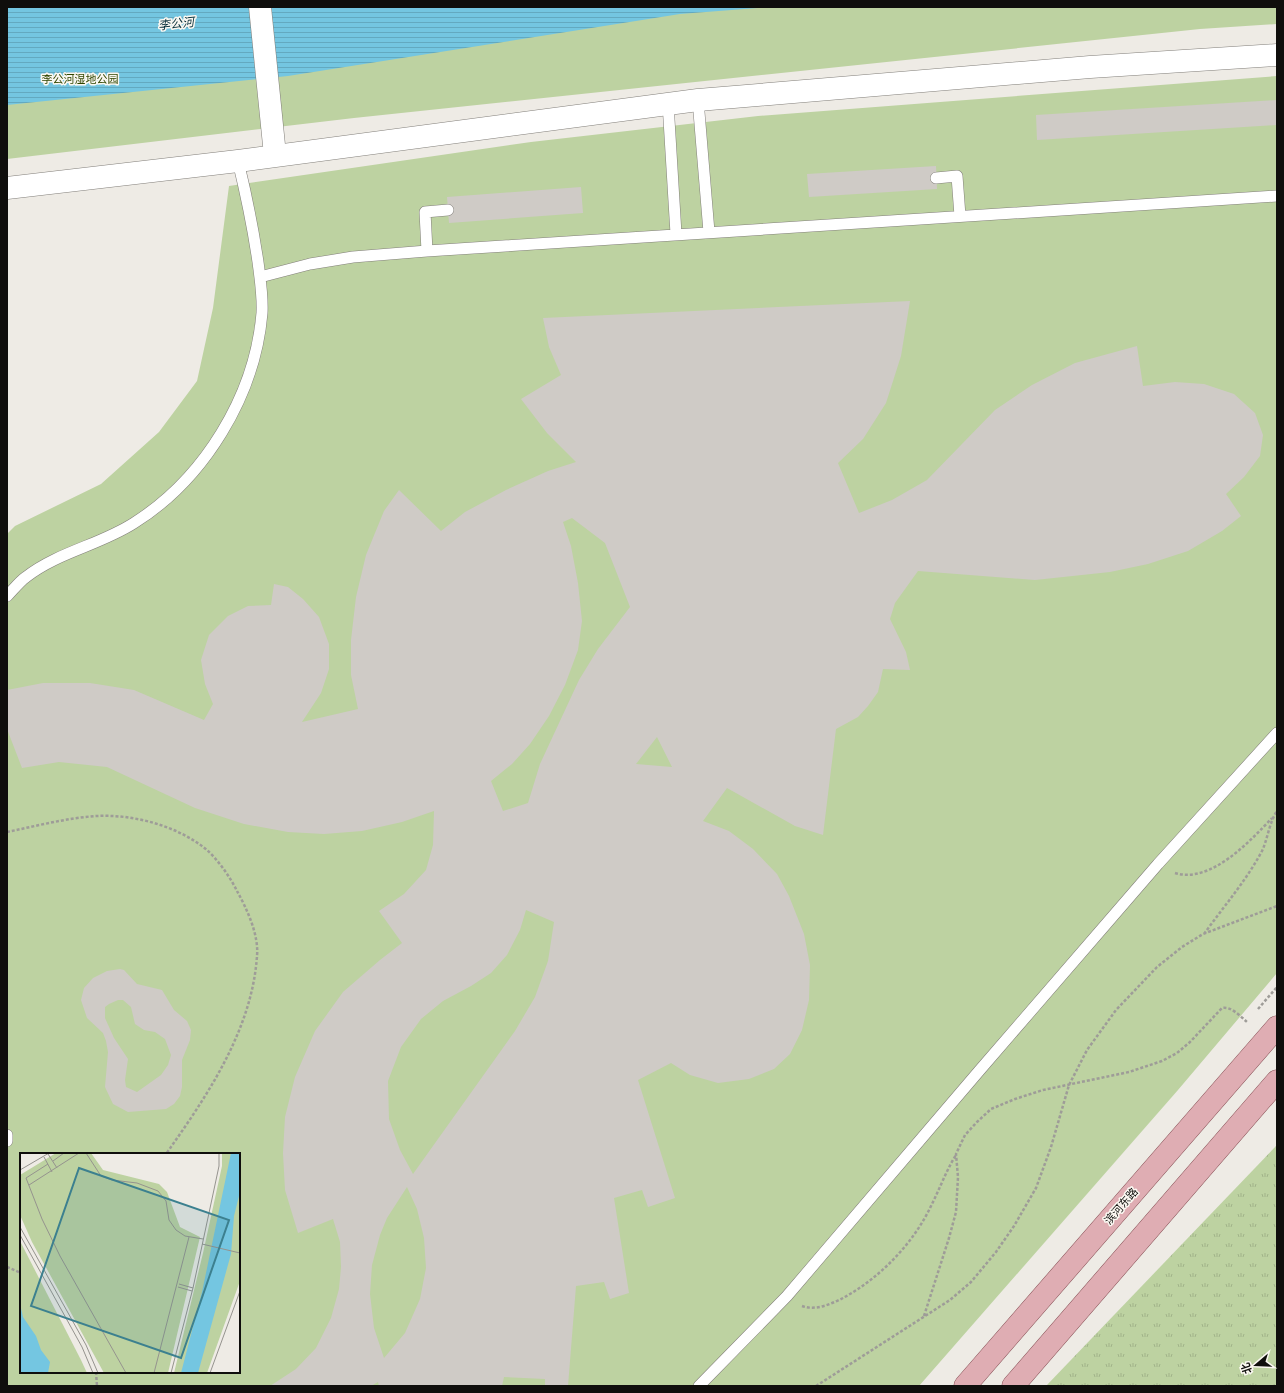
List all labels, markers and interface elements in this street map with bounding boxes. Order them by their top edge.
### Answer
water label: 李公河 [157,15,197,33]
park label: 李公河湿地公园 [42,73,119,86]
inset map [20,1153,240,1373]
street label: 滨河东路 [1102,1185,1141,1227]
north arrow [1236,1345,1276,1385]
text: 北 [1239,1361,1255,1375]

